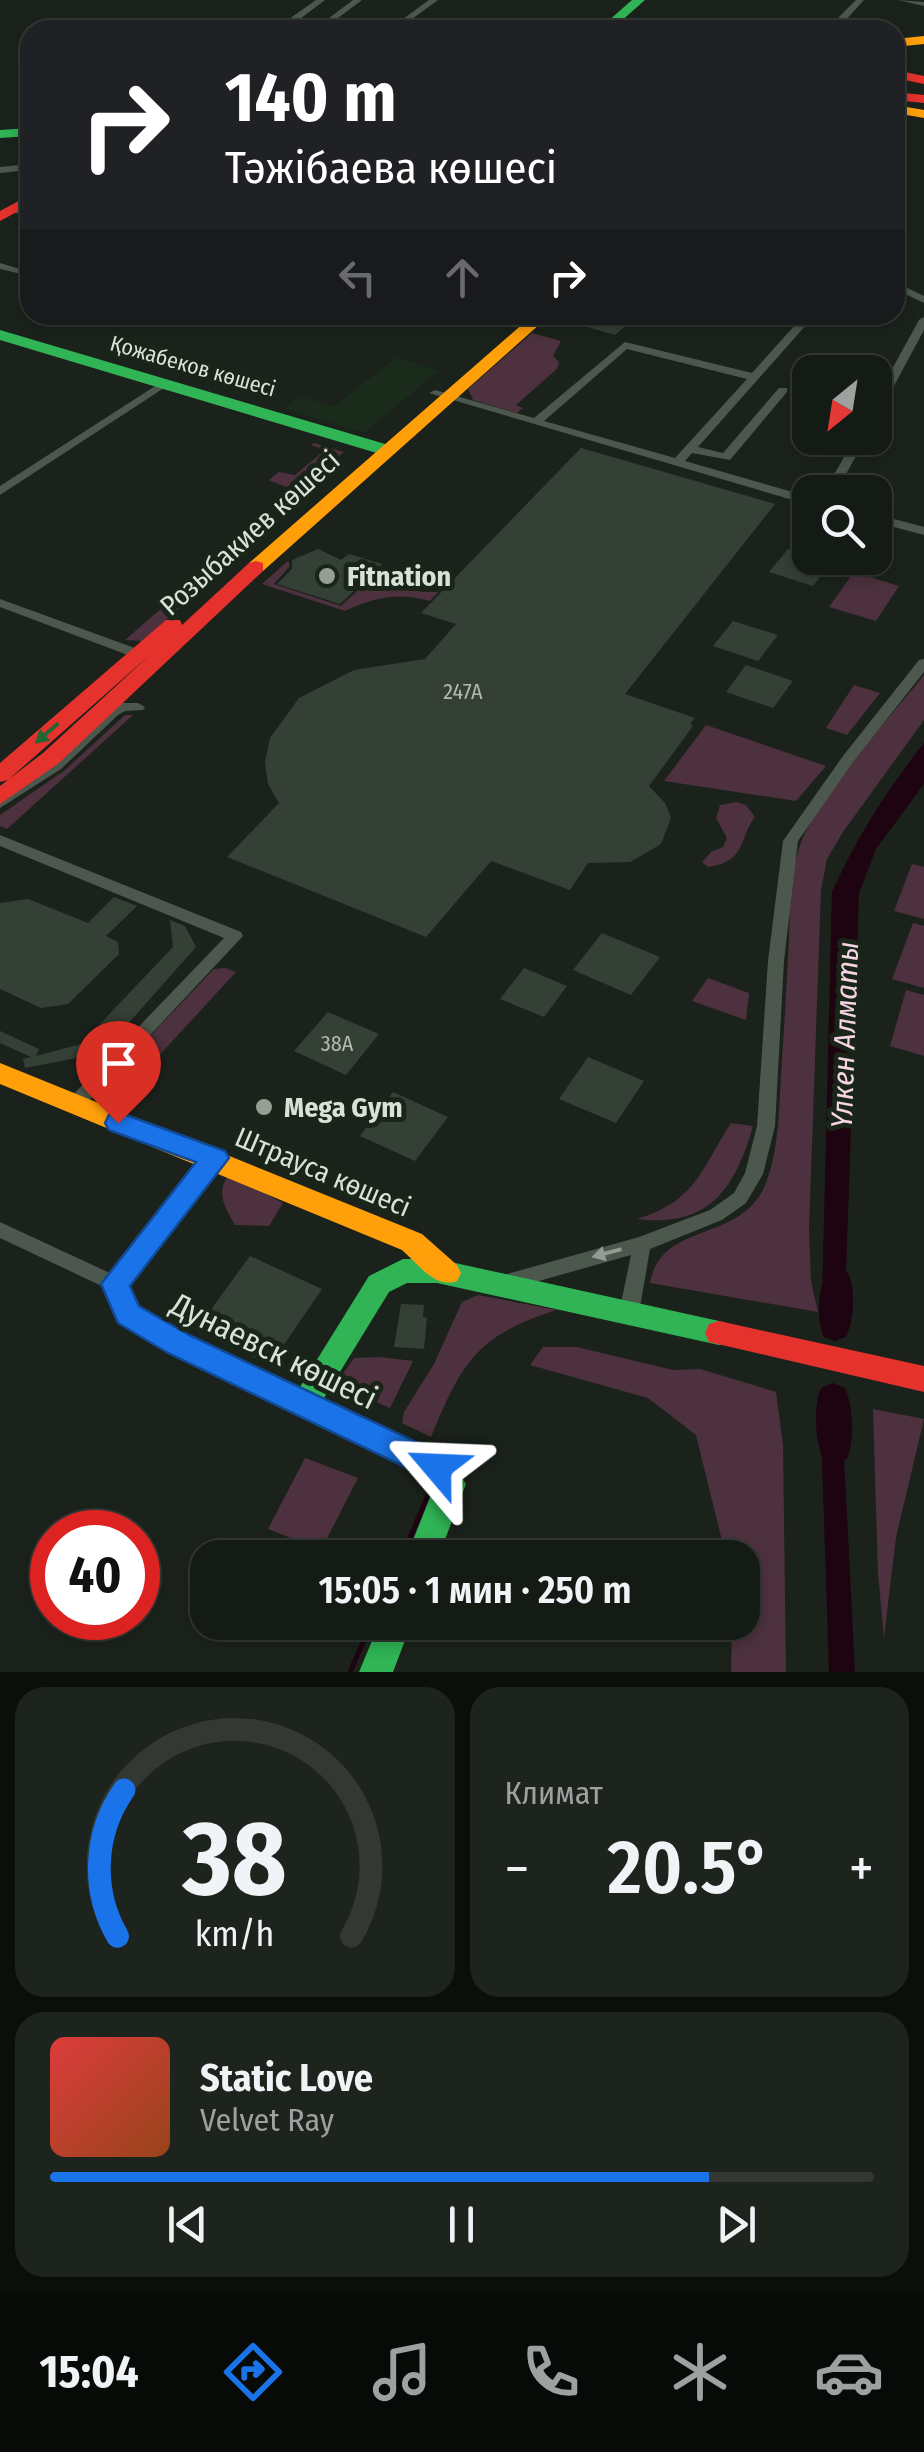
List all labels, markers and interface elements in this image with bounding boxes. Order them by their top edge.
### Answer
text: 140 m [225,56,397,140]
icon: right [60,60,190,190]
text: Тәжібаева көшесі [225,141,557,195]
icon: left [330,250,385,305]
icon: ahead [435,250,490,305]
icon: right [540,250,595,305]
street label: Қожабеков көшесі [107,329,279,403]
north arrow [792,355,892,455]
map controls [792,355,892,575]
street label: Розыбакиев көшесі [153,444,347,622]
button: search [792,475,892,575]
place label: Fitnation [347,560,451,593]
marker: Fitnation [316,565,338,587]
house number: 247А [443,678,483,705]
one-way arrow [35,722,60,744]
water label: Үлкен Алматы [824,941,866,1129]
pin [76,1021,161,1124]
house number: 38А [321,1030,354,1057]
icon: arrive [91,1036,146,1091]
place label: Mega Gym [284,1091,403,1124]
marker: Mega Gym [253,1096,275,1118]
street label: Штрауса көшесі [230,1120,416,1224]
one-way arrow [591,1246,622,1262]
street label: Дунаевск көшесі [164,1284,383,1417]
position arrow [385,1415,489,1519]
speed limit sign: 40 [30,1510,160,1640]
text: 15:05 · 1 мин · 250 m [319,1567,631,1613]
text: Климат [505,1774,603,1812]
text: 38 [182,1797,287,1922]
text: 20.5° [608,1823,771,1913]
text: − [505,1836,529,1902]
text: + [849,1836,874,1902]
text: km/h [195,1913,275,1955]
text: Static Love [200,2055,373,2101]
text: Velvet Ray [200,2101,334,2139]
icon: previous [160,2197,215,2252]
icon: pause [434,2197,489,2252]
icon: next [709,2197,764,2252]
icon: directions [218,2337,288,2407]
icon: music [367,2337,437,2407]
icon: phone [516,2337,586,2407]
icon: climate [665,2337,735,2407]
icon: car [814,2337,884,2407]
text: 15:04 [40,2345,139,2399]

